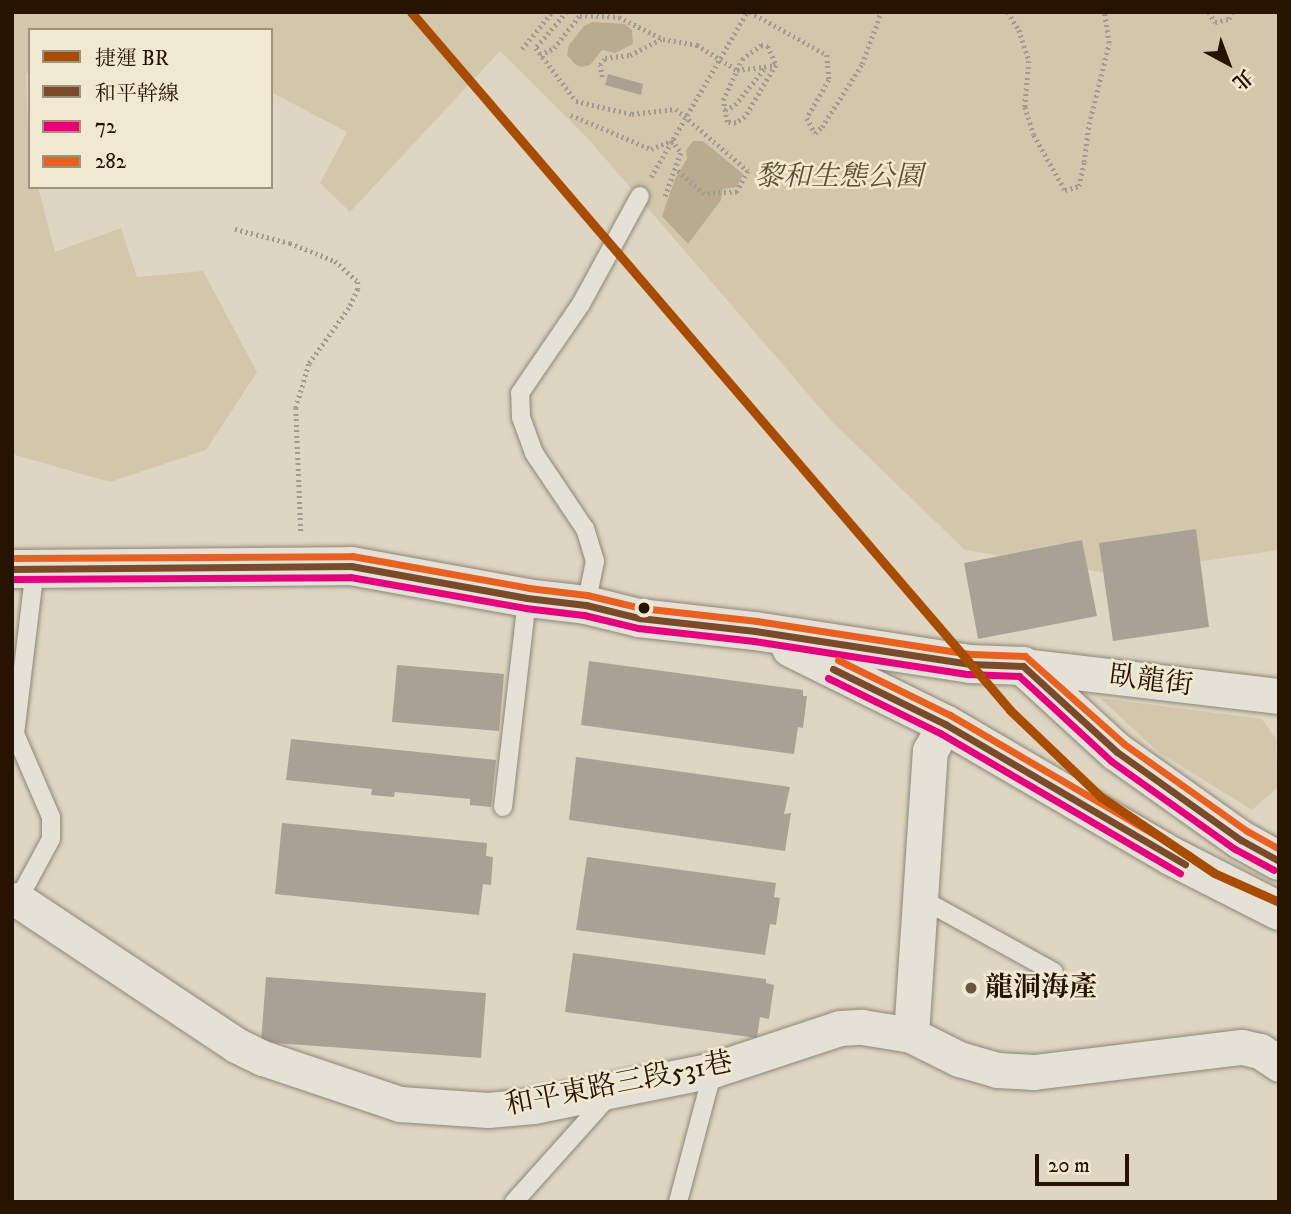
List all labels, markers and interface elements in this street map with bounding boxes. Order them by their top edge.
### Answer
legend [28,28,273,189]
north arrow [1193,28,1263,98]
text: 捷運 BR [95,46,169,72]
text: 北 [1227,64,1257,94]
text: 和平幹線 [95,81,179,107]
text: 72 [95,114,116,140]
text: 282 [95,149,126,175]
park label: 黎和生態公園 [755,160,923,194]
unlabelled marker [637,601,651,615]
street label: 臥龍街 [1107,659,1195,703]
place label: 龍洞海產 [985,971,1097,1005]
marker: 龍洞海產 [963,980,979,996]
street label: 和平東路三段531巷 [503,1046,735,1122]
scale bar [1039,1140,1134,1184]
text: 20 m [1048,1153,1090,1179]

